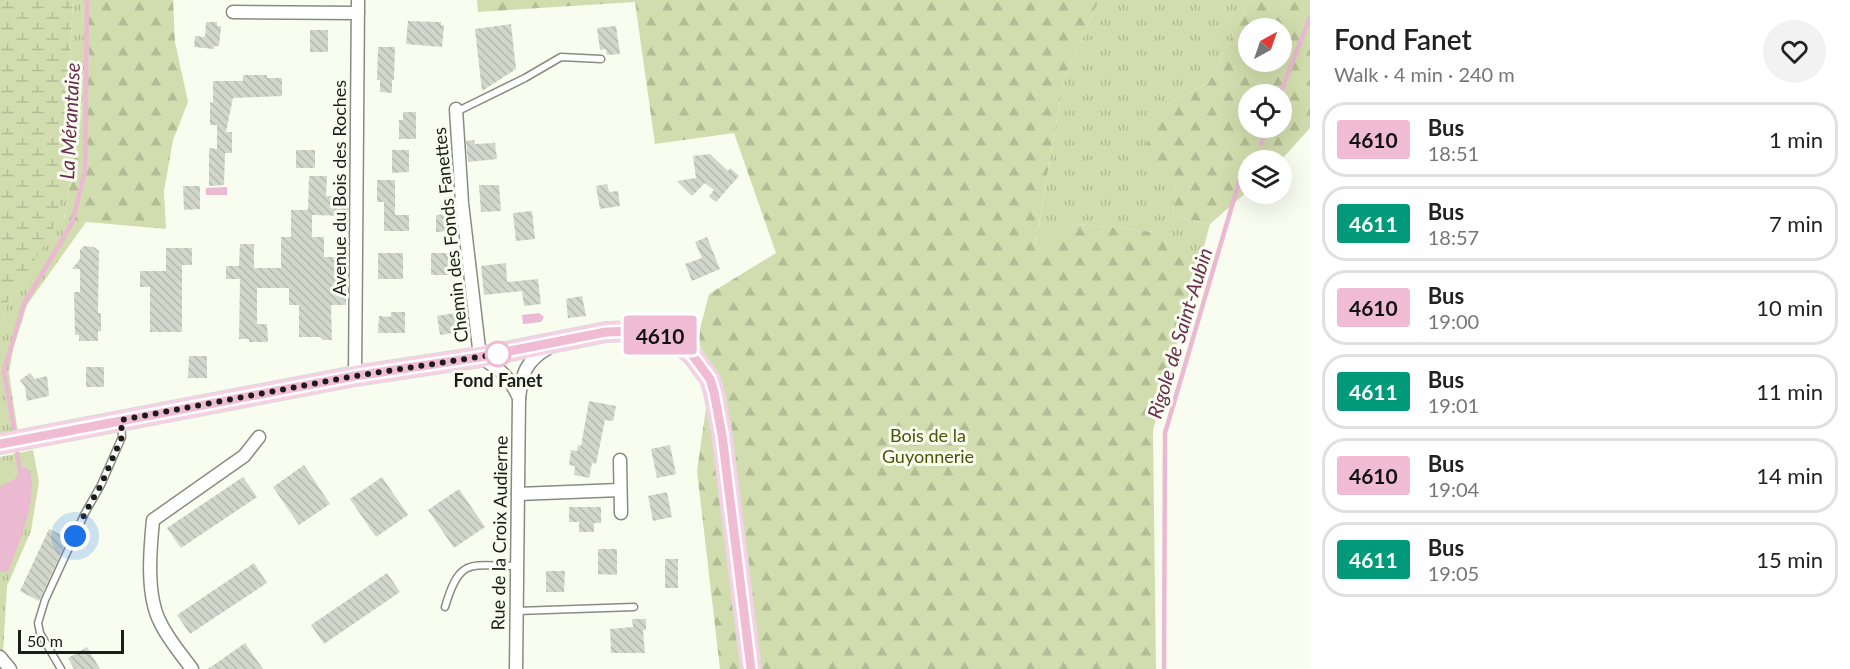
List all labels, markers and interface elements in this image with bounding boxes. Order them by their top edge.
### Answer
north arrow [1238,18,1292,72]
map controls [1238,18,1292,204]
button: heart [1763,20,1826,83]
text: Fond Fanet [1334,22,1472,56]
water label: La Mérantaise [54,62,84,180]
text: Walk · 4 min · 240 m [1334,62,1515,86]
street label: Avenue du Bois des Roches [328,80,350,296]
button: locate [1238,84,1292,138]
text: Bus [1428,114,1464,141]
street label: Chemin des Fonds Fanettes [428,126,472,344]
text: 1 min [1769,126,1823,153]
text: 4610 [1349,127,1398,152]
text: 18:51 [1428,141,1479,165]
button: layers [1238,150,1292,204]
text: Bus [1428,198,1464,225]
text: 7 min [1769,210,1823,237]
text: 4611 [1349,211,1398,236]
text: 18:57 [1428,225,1479,249]
water label: Rigole de Saint-Aubin [1142,245,1216,421]
text: Bus [1428,282,1464,309]
text: 10 min [1756,294,1823,321]
text: 4610 [1349,295,1398,320]
text: 19:00 [1428,309,1479,333]
line badge: 4610 [618,316,702,354]
text: 4610 [636,323,684,348]
marker: Fond Fanet [485,341,511,367]
text: Bus [1428,366,1464,393]
place label: Fond Fanet [454,369,543,391]
text: 11 min [1756,378,1823,405]
text: 4611 [1349,379,1398,404]
text: 19:01 [1428,393,1479,417]
park label: Bois de la Guyonnerie [882,424,974,467]
street label: Rue de la Croix Audierne [486,435,512,631]
text: Bus [1428,450,1464,477]
text: 14 min [1756,462,1823,489]
text: 4610 [1349,463,1398,488]
text: 19:04 [1428,477,1479,501]
your location [60,521,90,551]
text: Bus [1428,534,1464,561]
text: 15 min [1756,546,1823,573]
text: 4611 [1349,547,1398,572]
text: 19:05 [1428,561,1479,585]
scale bar [18,627,124,654]
text: 50 m [27,631,63,650]

